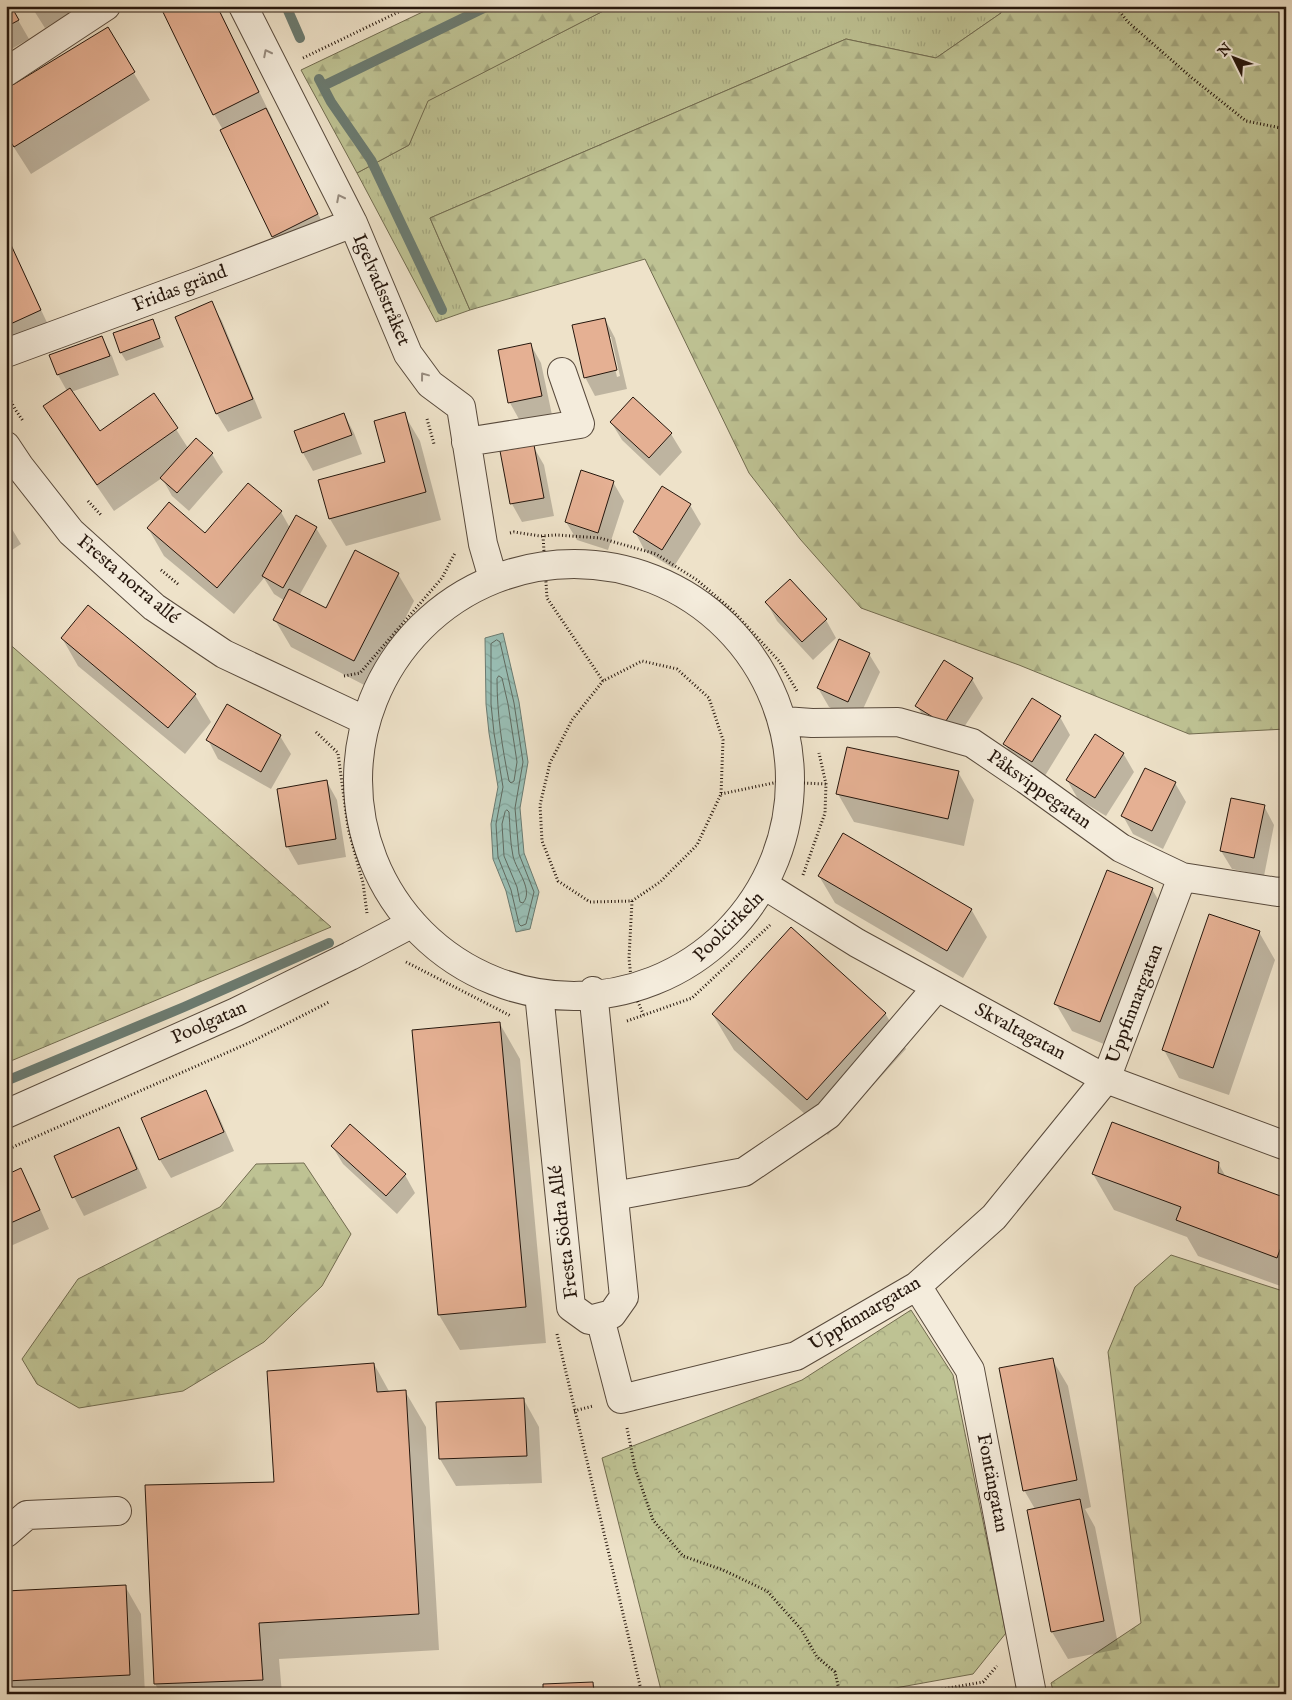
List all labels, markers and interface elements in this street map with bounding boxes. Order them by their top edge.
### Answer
north arrow [1210,32,1260,82]
text: N [1214,39,1236,61]
one-way arrow [263,49,273,58]
one-way arrow [336,194,346,203]
street label: Igelvadsstråket [347,230,416,350]
street label: Fridas gränd [130,260,231,318]
one-way arrow [421,372,430,382]
street label: Fresta norra allé [72,530,185,630]
street label: Påksvippegatan [982,745,1096,835]
street label: Poolcirkeln [689,887,769,967]
street label: Uppfinnargatan [1101,941,1169,1067]
street label: Poolgatan [168,996,250,1050]
street label: Skvaltagatan [970,998,1070,1066]
street label: Fresta Södra Allé [544,1164,584,1300]
street label: Uppfinnargatan [805,1271,925,1357]
street label: Fontängatan [971,1431,1013,1535]

